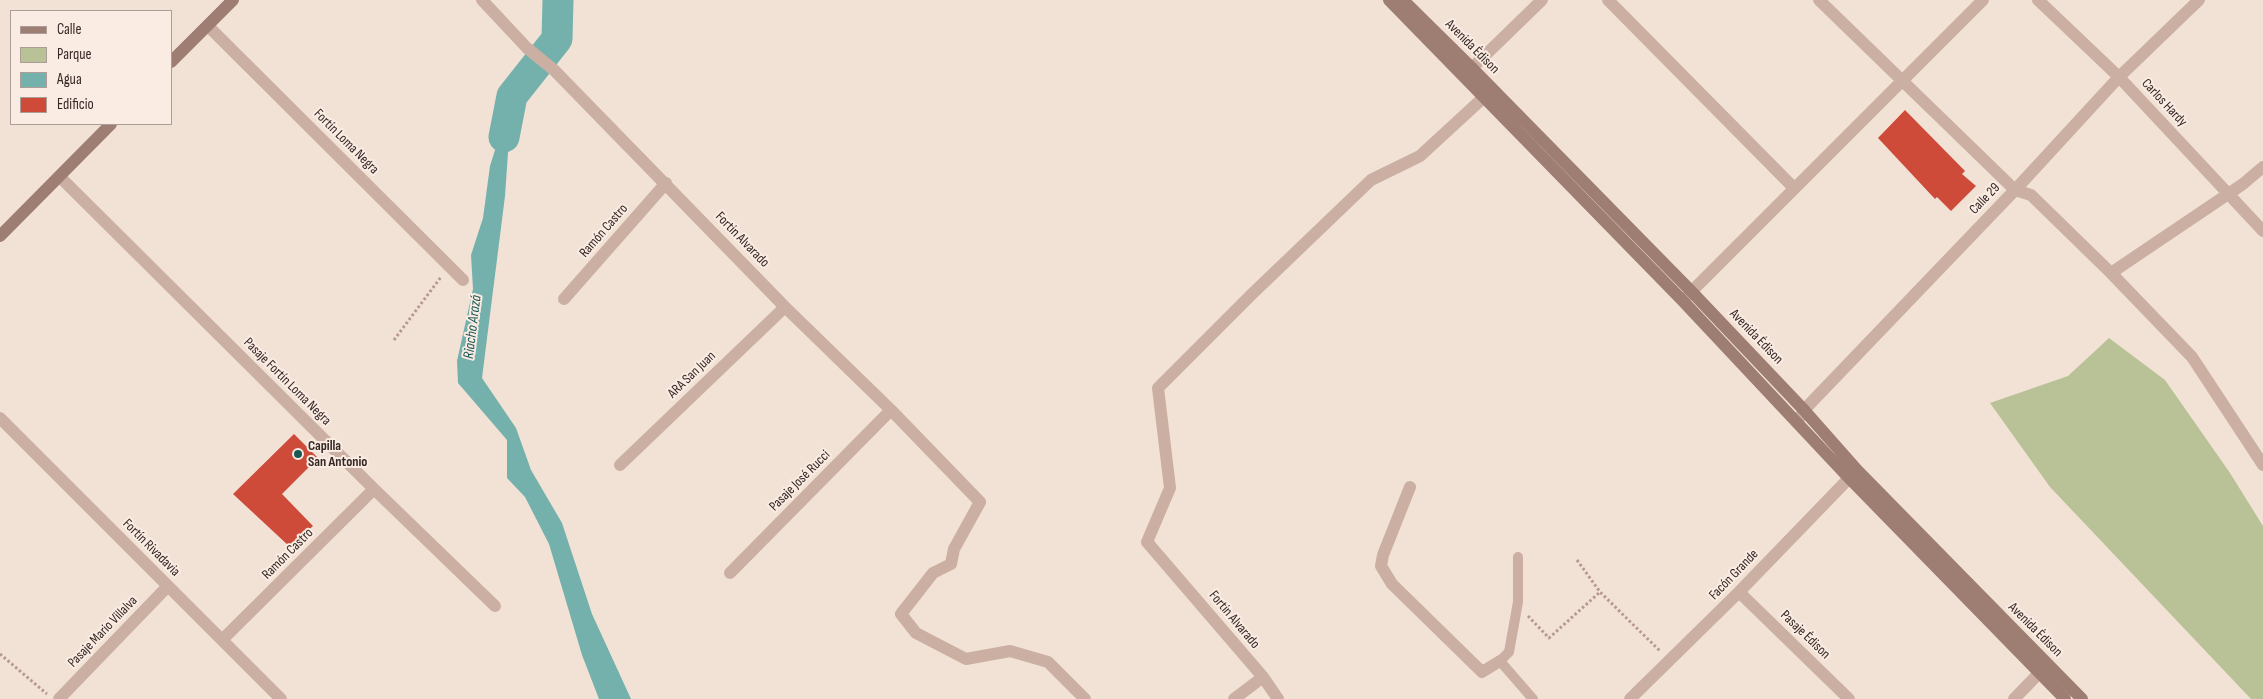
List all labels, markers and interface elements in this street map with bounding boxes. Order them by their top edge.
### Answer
legend [10,10,172,125]
street label: Avenida Édison [1441,16,1503,78]
text: Calle [57,20,81,39]
text: Parque [57,45,92,64]
text: Agua [57,70,82,89]
street label: Carlos Hardy [2138,76,2190,130]
text: Edificio [57,95,94,114]
street label: Fortín Loma Negra [310,106,382,178]
street label: Calle 29 [1966,180,2004,218]
street label: Ramón Castro [576,201,632,261]
street label: Fortín Alvarado [712,209,772,271]
water label: Riacho Arazá [460,294,486,360]
street label: Avenida Édison [1726,306,1786,368]
street label: Pasaje Fortín Loma Negra [240,335,334,429]
street label: ARA San Juan [664,348,720,402]
place label: Capilla San Antonio [308,438,367,471]
street label: Pasaje José Rucci [766,447,834,515]
marker: Capilla San Antonio [292,448,304,460]
street label: Fortín Rivadavia [119,516,183,580]
street label: Ramón Castro [259,525,317,583]
street label: Facón Grande [1706,546,1762,604]
street label: Fortín Alvarado [1205,588,1263,652]
street label: Pasaje Mario Villalva [65,593,141,671]
street label: Avenida Édison [2004,599,2066,661]
street label: Pasaje Édison [1777,607,1833,663]

